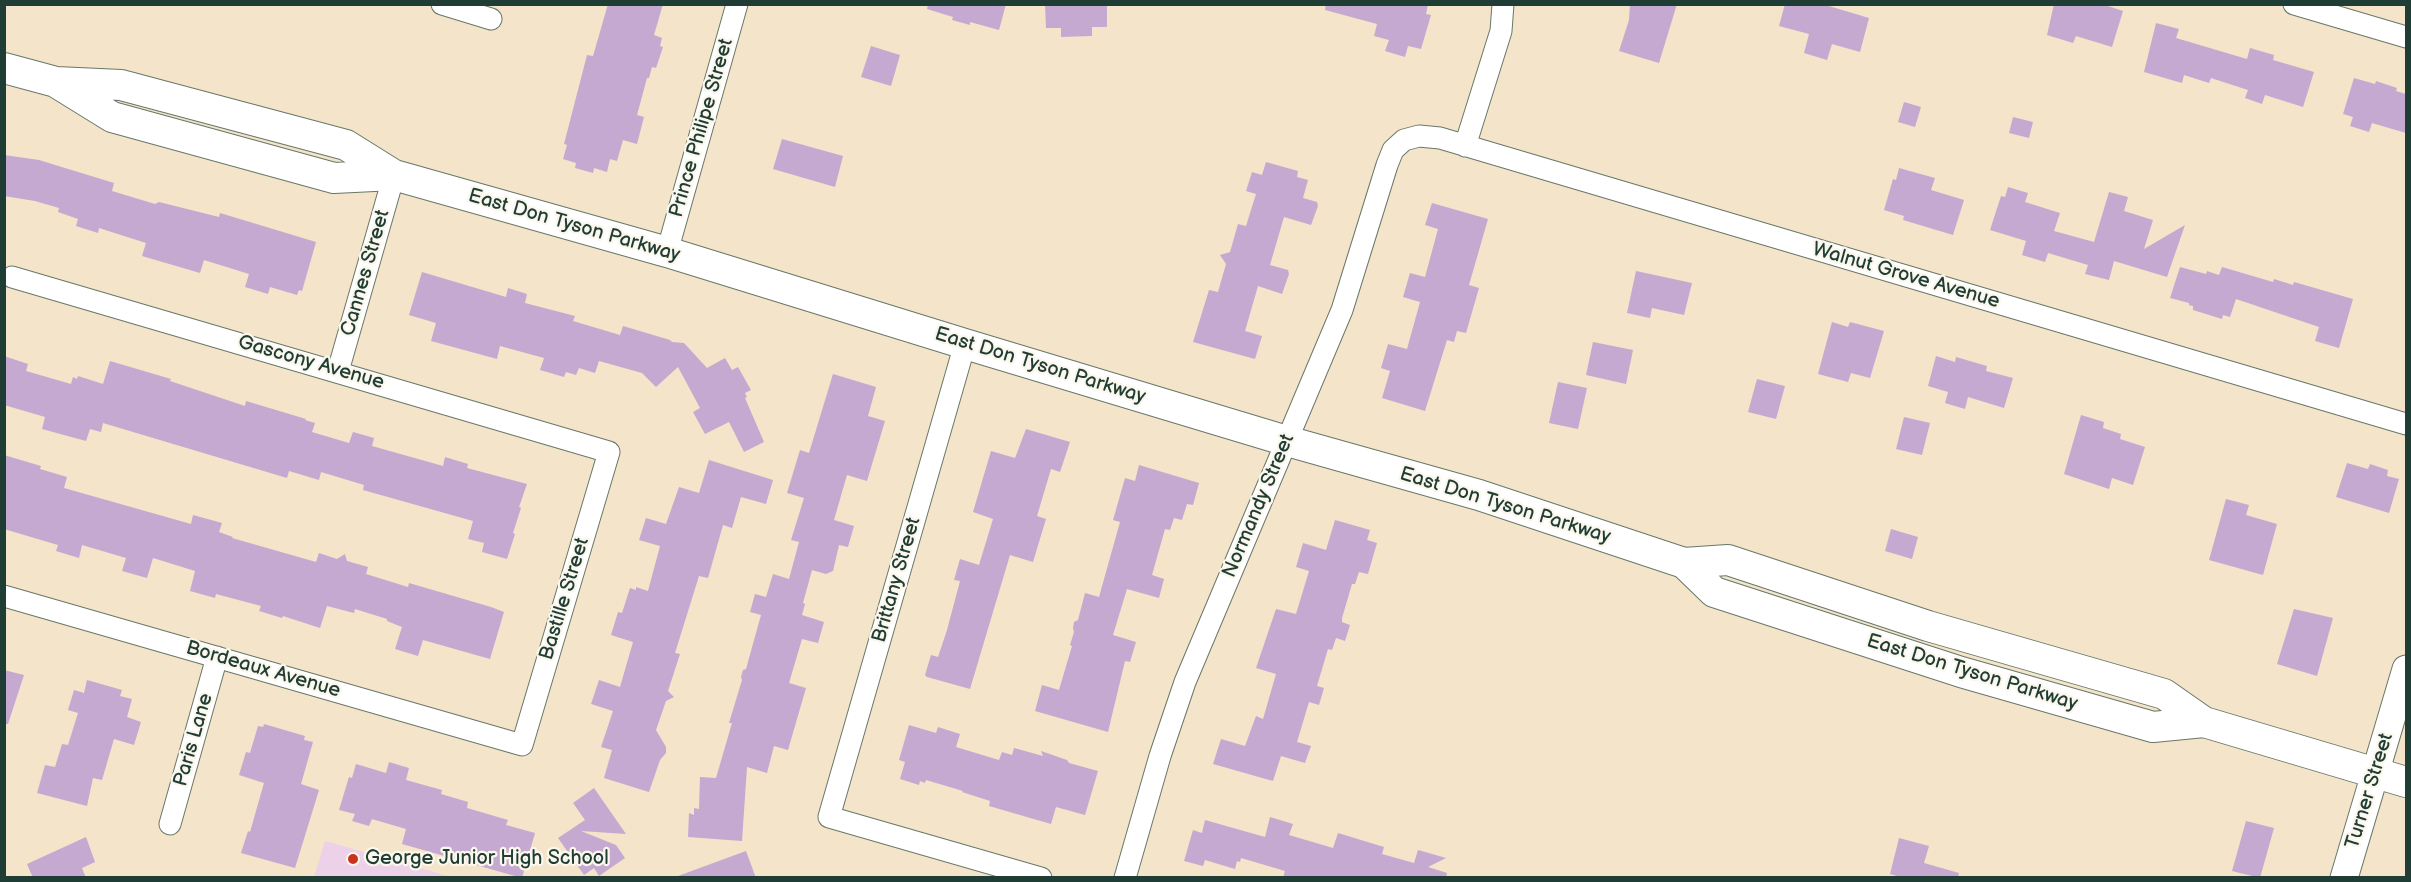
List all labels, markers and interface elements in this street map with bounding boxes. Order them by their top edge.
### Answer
street label: Prince Philipe Street [665,36,739,220]
street label: East Don Tyson Parkway [465,184,683,268]
street label: Cannes Street [337,207,395,339]
street label: Walnut Grove Avenue [1810,238,2002,314]
street label: East Don Tyson Parkway [932,322,1148,410]
street label: Gascony Avenue [235,331,387,395]
street label: Normandy Street [1218,431,1300,581]
street label: East Don Tyson Parkway [1397,462,1613,550]
street label: Brittany Street [868,515,926,645]
street label: Bastille Street [535,535,595,663]
street label: East Don Tyson Parkway [1864,629,2080,717]
street label: Bordeaux Avenue [183,636,343,704]
street label: Paris Lane [169,691,219,789]
street label: Turner Street [2341,730,2399,852]
place label: George Junior High School [365,847,609,871]
marker: George Junior High School [346,852,360,866]

